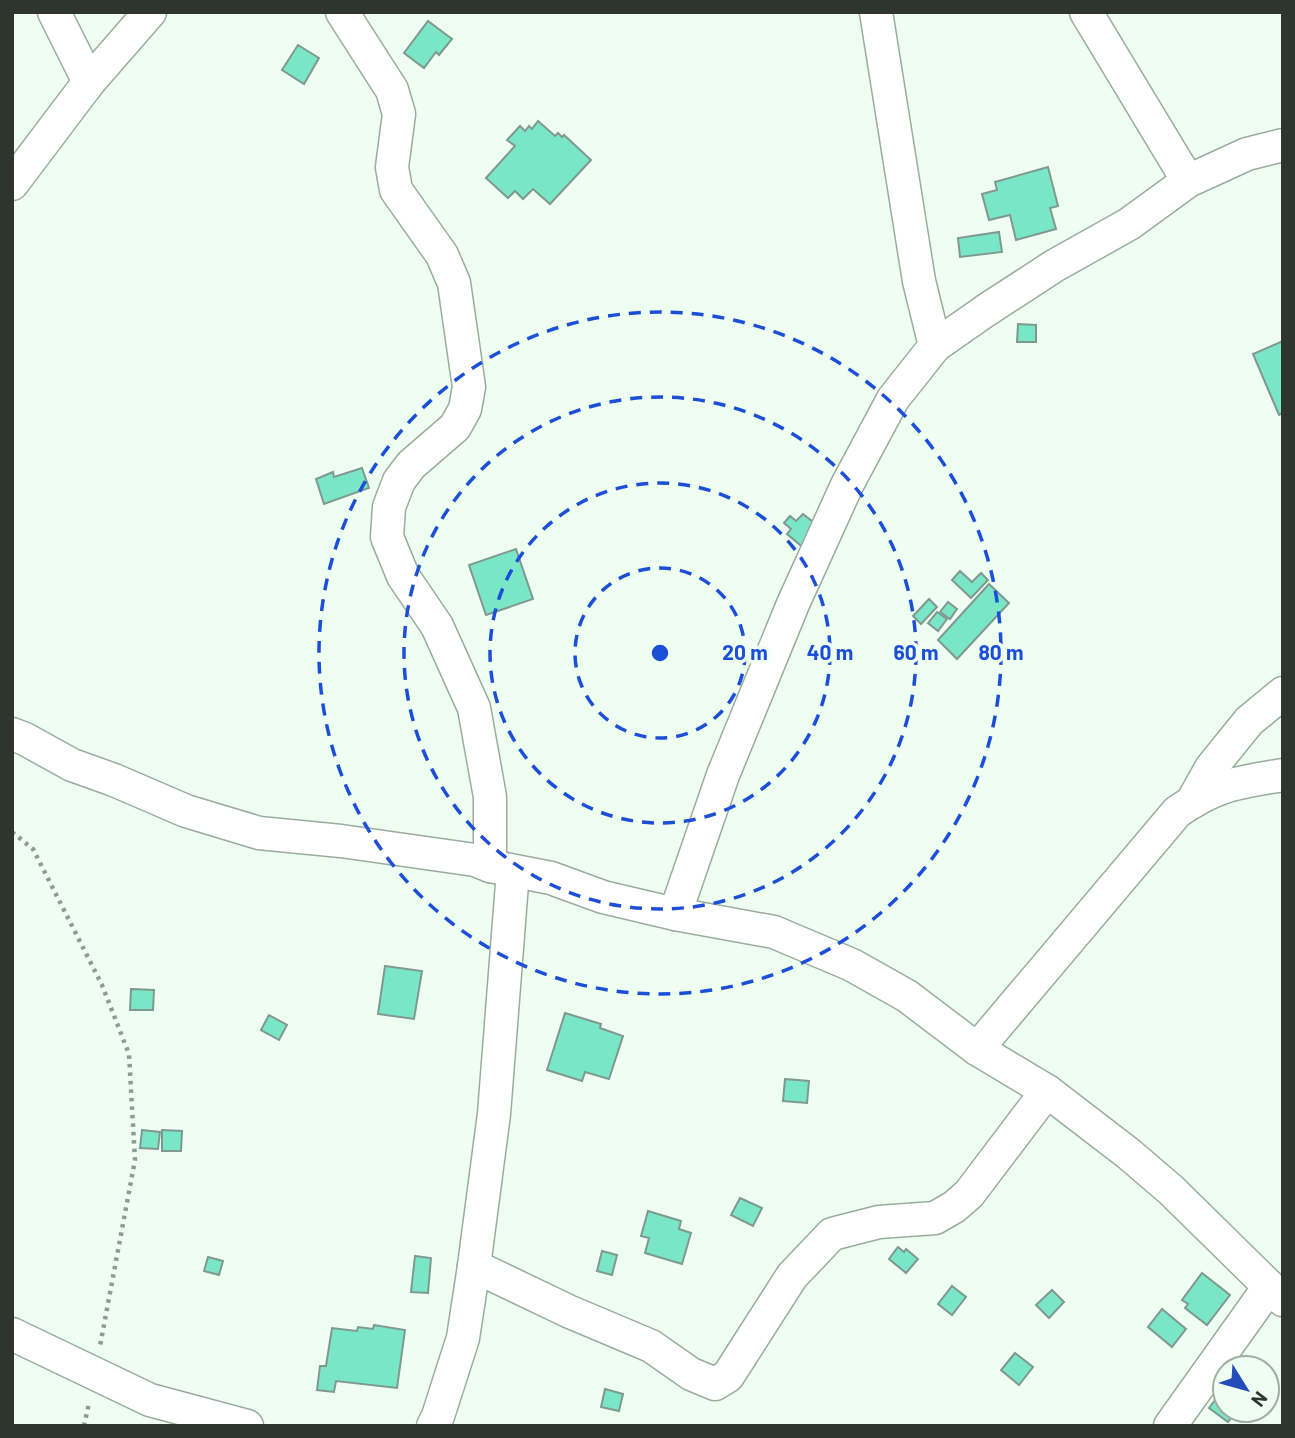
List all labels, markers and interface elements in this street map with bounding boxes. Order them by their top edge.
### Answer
text: 20 m [722,639,768,664]
text: 40 m [807,639,853,664]
text: 60 m [894,639,938,664]
text: 80 m [978,639,1024,664]
centre of rings [648,641,672,665]
north arrow [1211,1354,1281,1424]
text: N [1247,1388,1273,1412]

